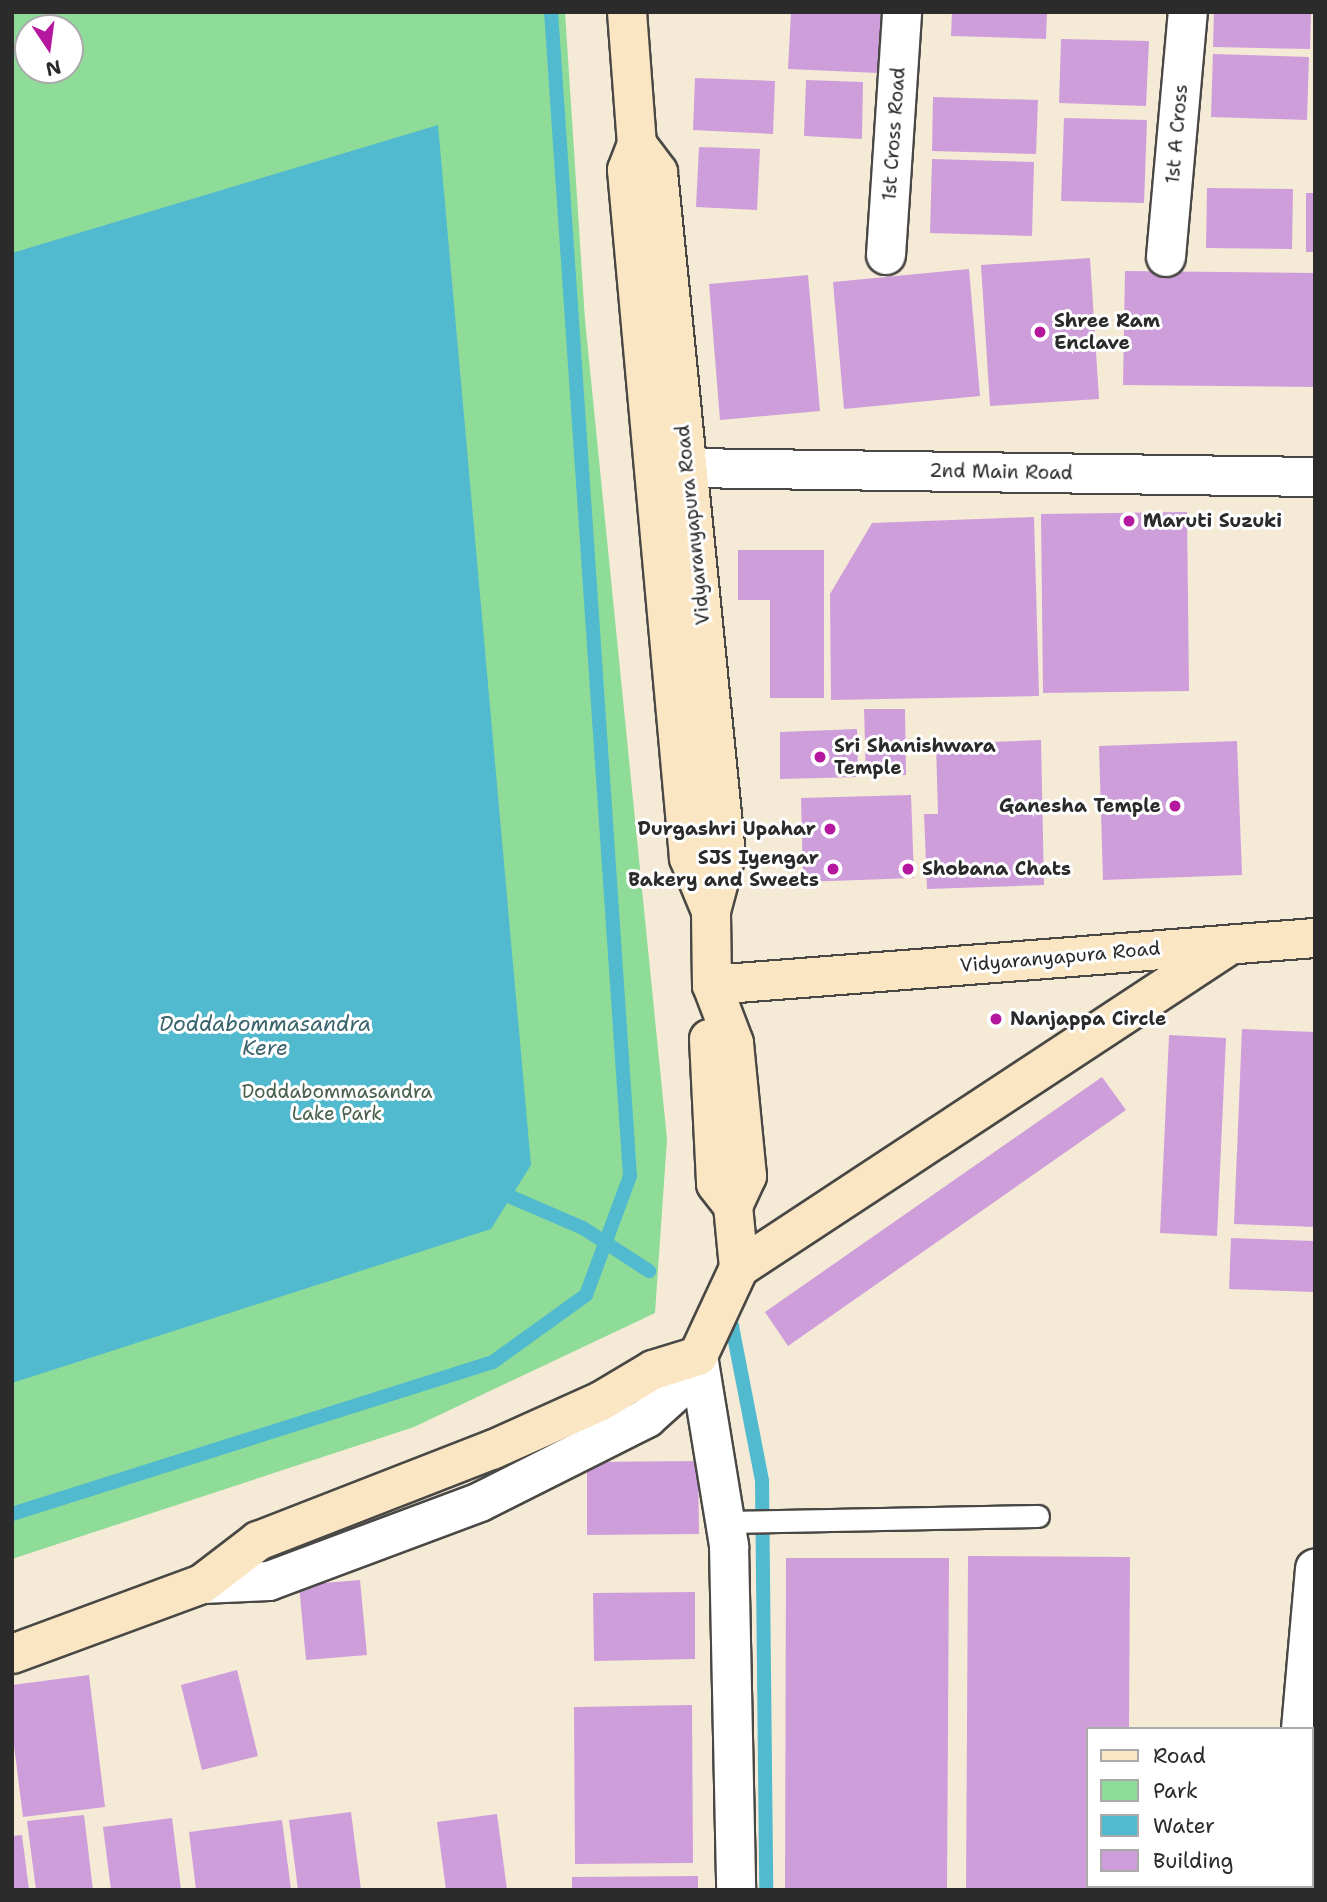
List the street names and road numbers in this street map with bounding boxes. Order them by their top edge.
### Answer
street label: 1st Cross Road [878,66,910,202]
street label: 1st A Cross [1161,83,1193,185]
street label: Vidyaranyapura Road [671,424,715,626]
street label: 2nd Main Road [929,459,1073,485]
street label: Vidyaranyapura Road [959,937,1161,977]

